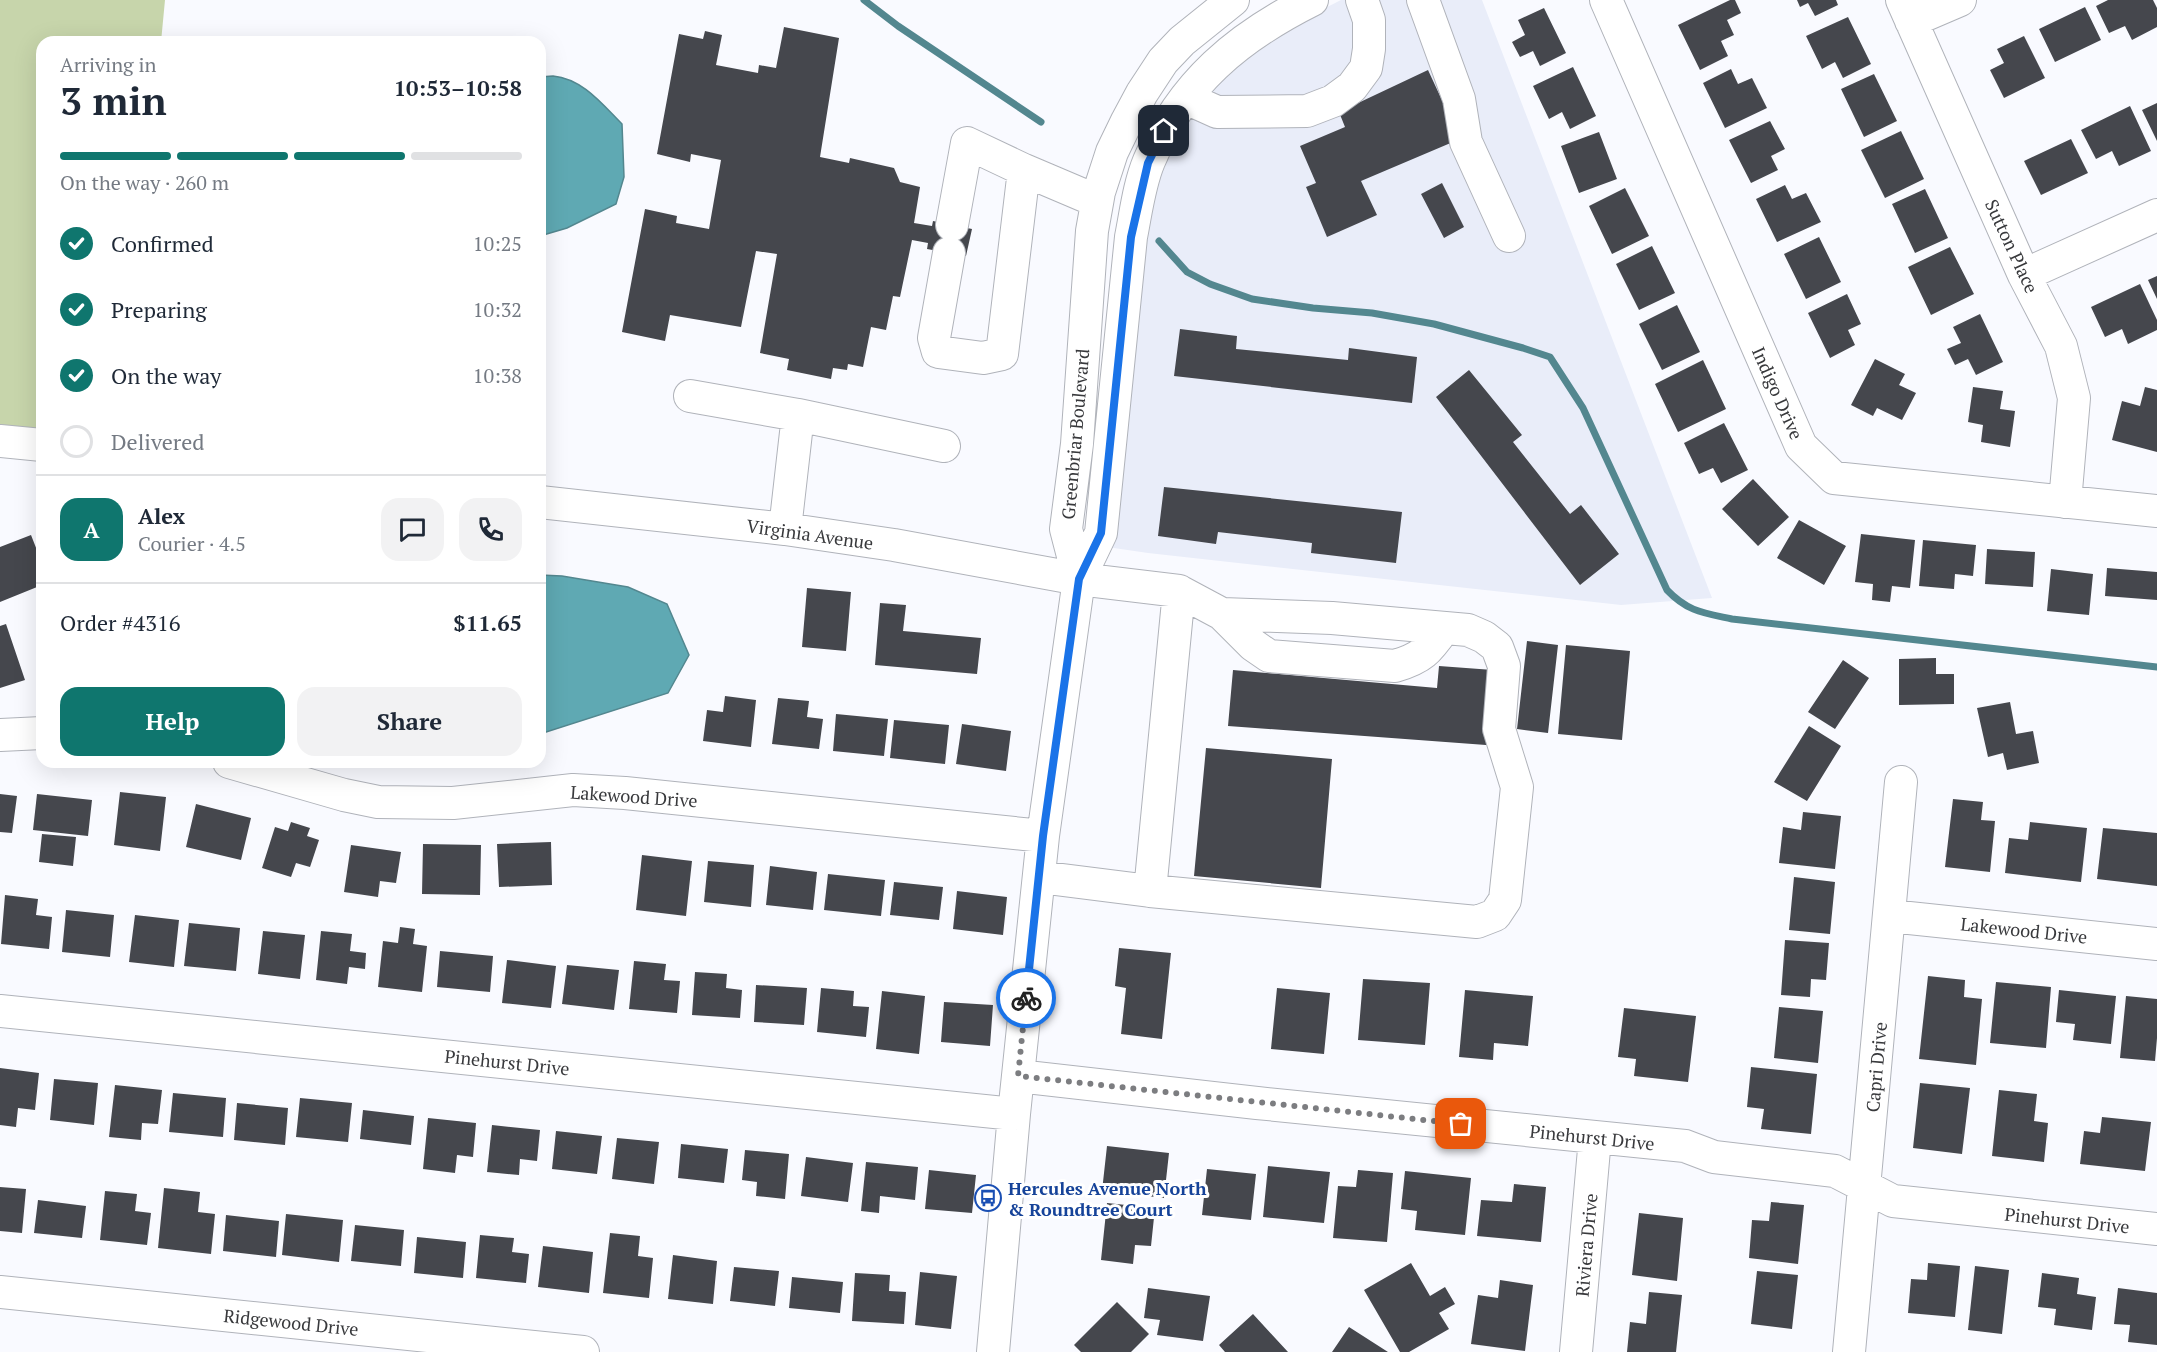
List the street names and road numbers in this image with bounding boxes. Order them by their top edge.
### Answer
street label: Sutton Place [1980,195,2044,297]
street label: Indigo Drive [1747,343,1809,443]
street label: Greenbriar Boulevard [1056,348,1094,520]
street label: Virginia Avenue [745,513,875,555]
street label: Lakewood Drive [570,780,698,812]
street label: Lakewood Drive [1960,911,2088,949]
street label: Capri Drive [1860,1021,1892,1113]
street label: Pinehurst Drive [443,1044,571,1080]
street label: Pinehurst Drive [1528,1119,1656,1155]
street label: Riviera Drive [1570,1192,1602,1298]
street label: Pinehurst Drive [2003,1202,2131,1238]
street label: Ridgewood Drive [222,1303,360,1341]

